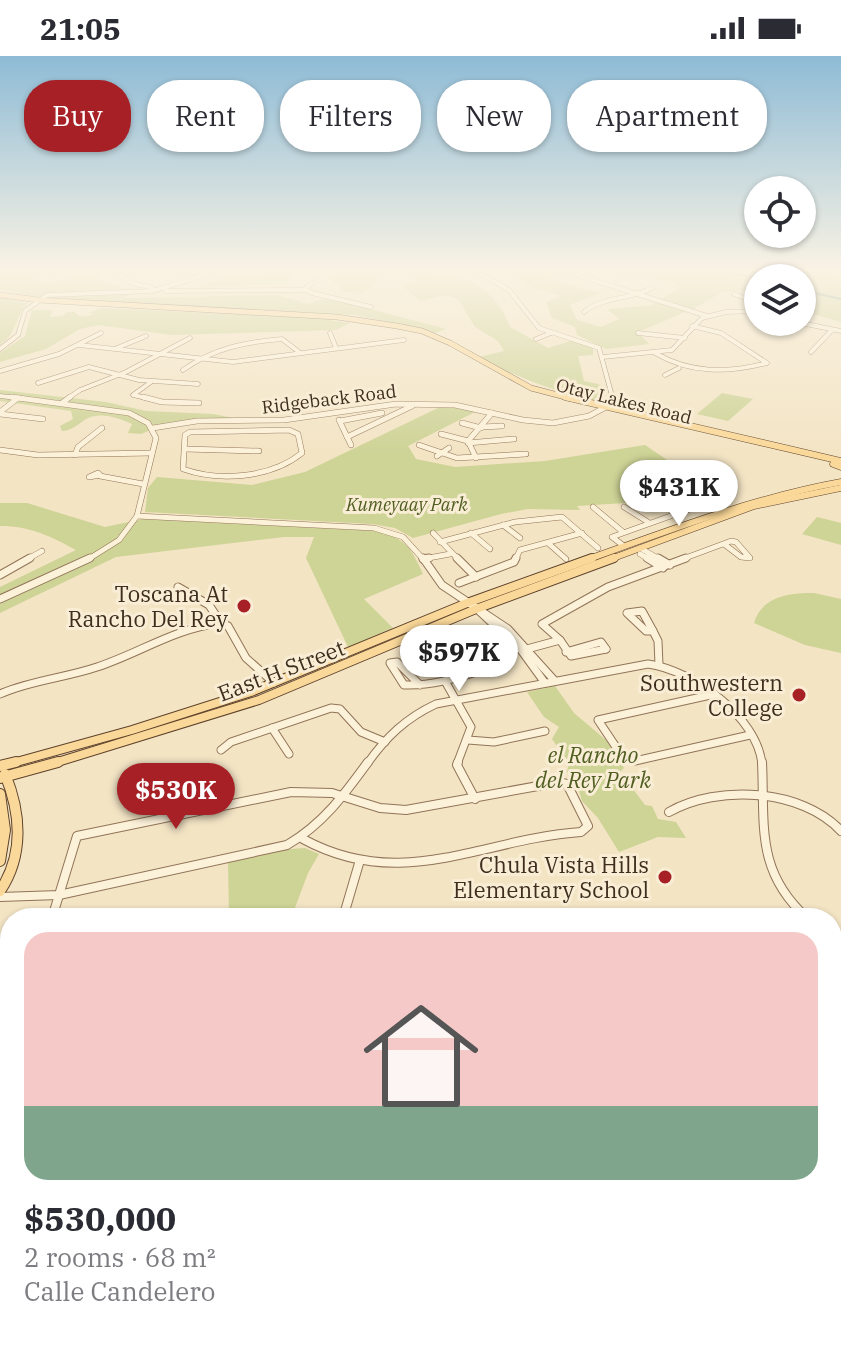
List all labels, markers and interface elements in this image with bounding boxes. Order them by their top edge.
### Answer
text: 21:05 [40,9,121,48]
chip: Buy [24,80,131,152]
chip: Rent [147,80,264,152]
chip: Filters [280,80,421,152]
chip: New [437,80,551,152]
chip: Apartment [567,80,767,152]
map controls [744,176,816,336]
button: locate [744,176,816,248]
button: layers [744,264,816,336]
street label: Otay Lakes Road [554,373,694,429]
street label: Ridgeback Road [260,379,398,419]
pin: $431K [623,460,735,528]
text: $431K [638,469,720,503]
park label: Kumeyaay Park [345,493,468,516]
place label: Toscana At Rancho Del Rey [68,579,228,633]
marker: Toscana At Rancho Del Rey [235,597,253,615]
pin: $597K [403,625,515,693]
street label: East H Street [213,632,349,708]
text: $597K [418,634,500,668]
place label: Southwestern College [640,668,783,722]
marker: Southwestern College [790,686,808,704]
park label: el Rancho del Rey Park [535,740,651,794]
pin: $530K [120,763,232,831]
text: $530K [135,772,217,806]
place label: Chula Vista Hills Elementary School [453,850,649,904]
marker: Chula Vista Hills Elementary School [656,868,674,886]
icon: home [349,984,493,1128]
text: $530,000 [24,1196,176,1240]
text: 2 rooms · 68 m² [24,1240,216,1274]
text: Calle Candelero [24,1274,215,1308]

